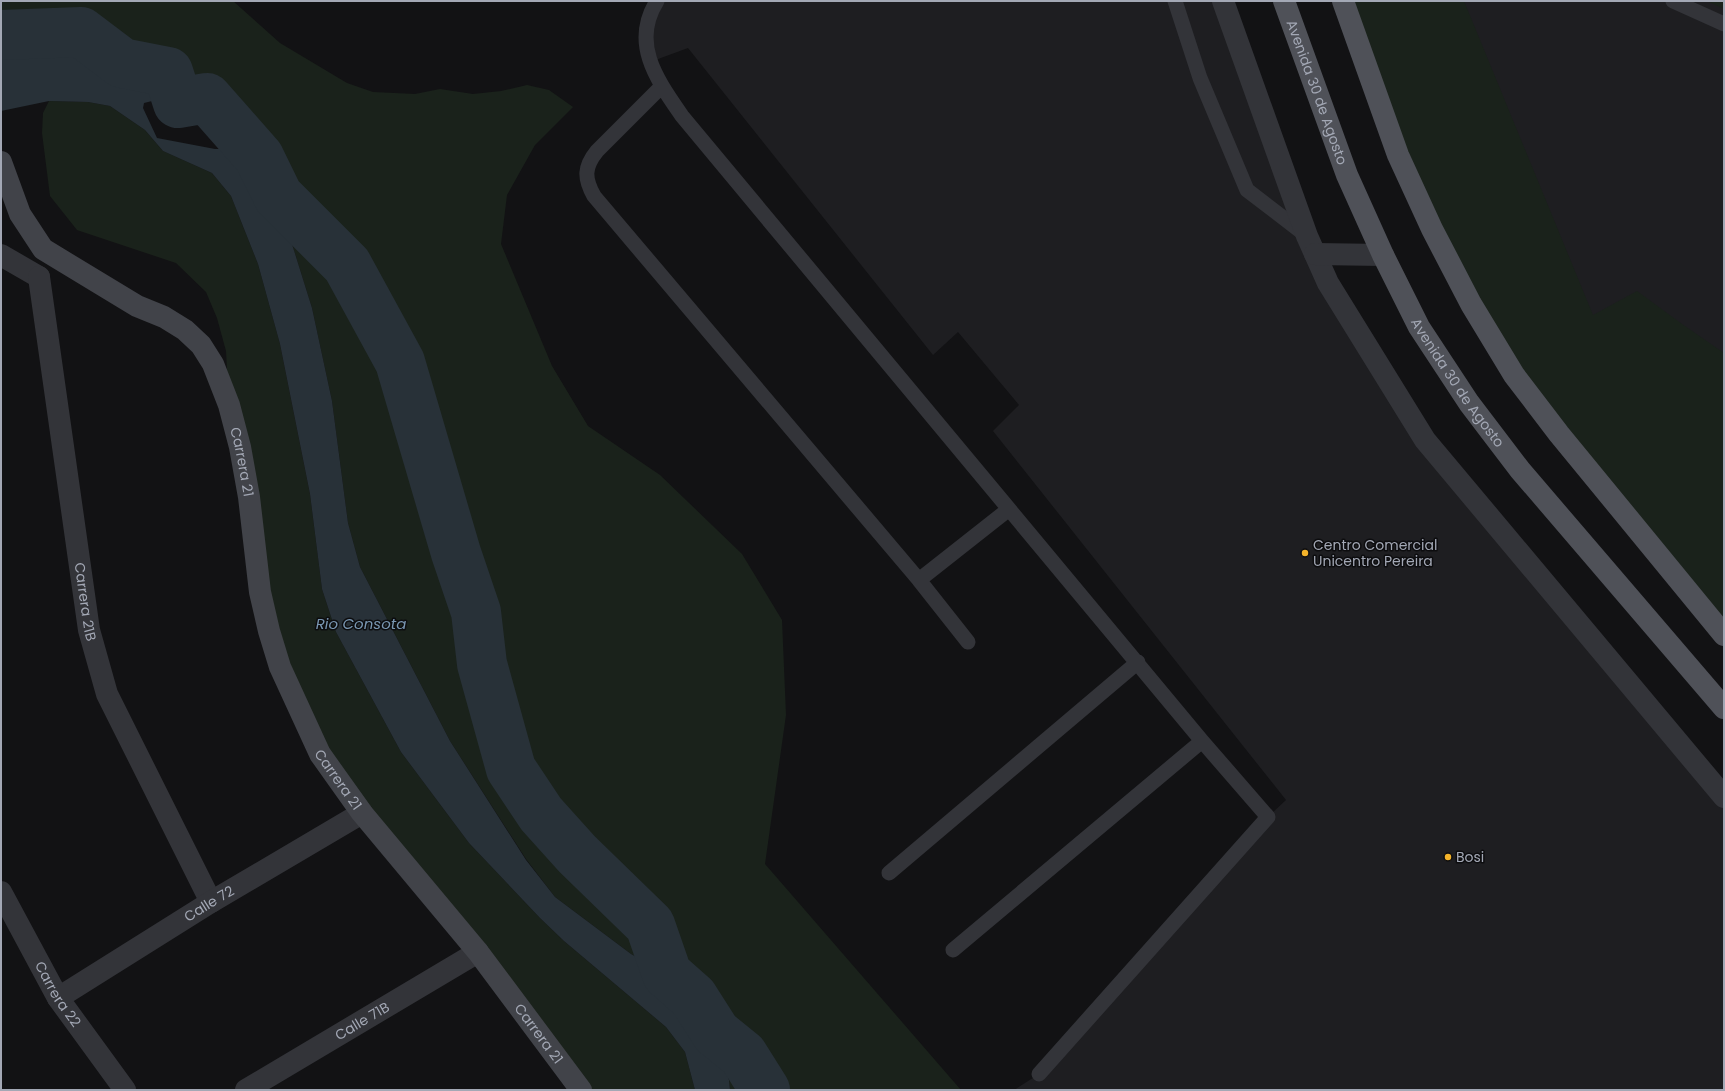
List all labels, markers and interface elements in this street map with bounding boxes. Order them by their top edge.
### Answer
street label: Avenida 30 de Agosto [1282,17,1352,168]
street label: Avenida 30 de Agosto [1406,315,1509,451]
street label: Carrera 21 [225,425,259,498]
place label: Centro Comercial Unicentro Pereira [1313,535,1437,571]
marker: Centro Comercial Unicentro Pereira [1300,548,1310,558]
street label: Carrera 21B [70,561,102,643]
water label: Rio Consota [316,613,406,634]
street label: Carrera 21 [310,745,367,814]
place label: Bosi [1456,847,1484,867]
marker: Bosi [1443,852,1453,862]
street label: Calle 72 [180,881,238,927]
street label: Carrera 22 [30,958,86,1031]
street label: Calle 71B [331,997,393,1045]
street label: Carrera 21 [510,999,568,1068]

